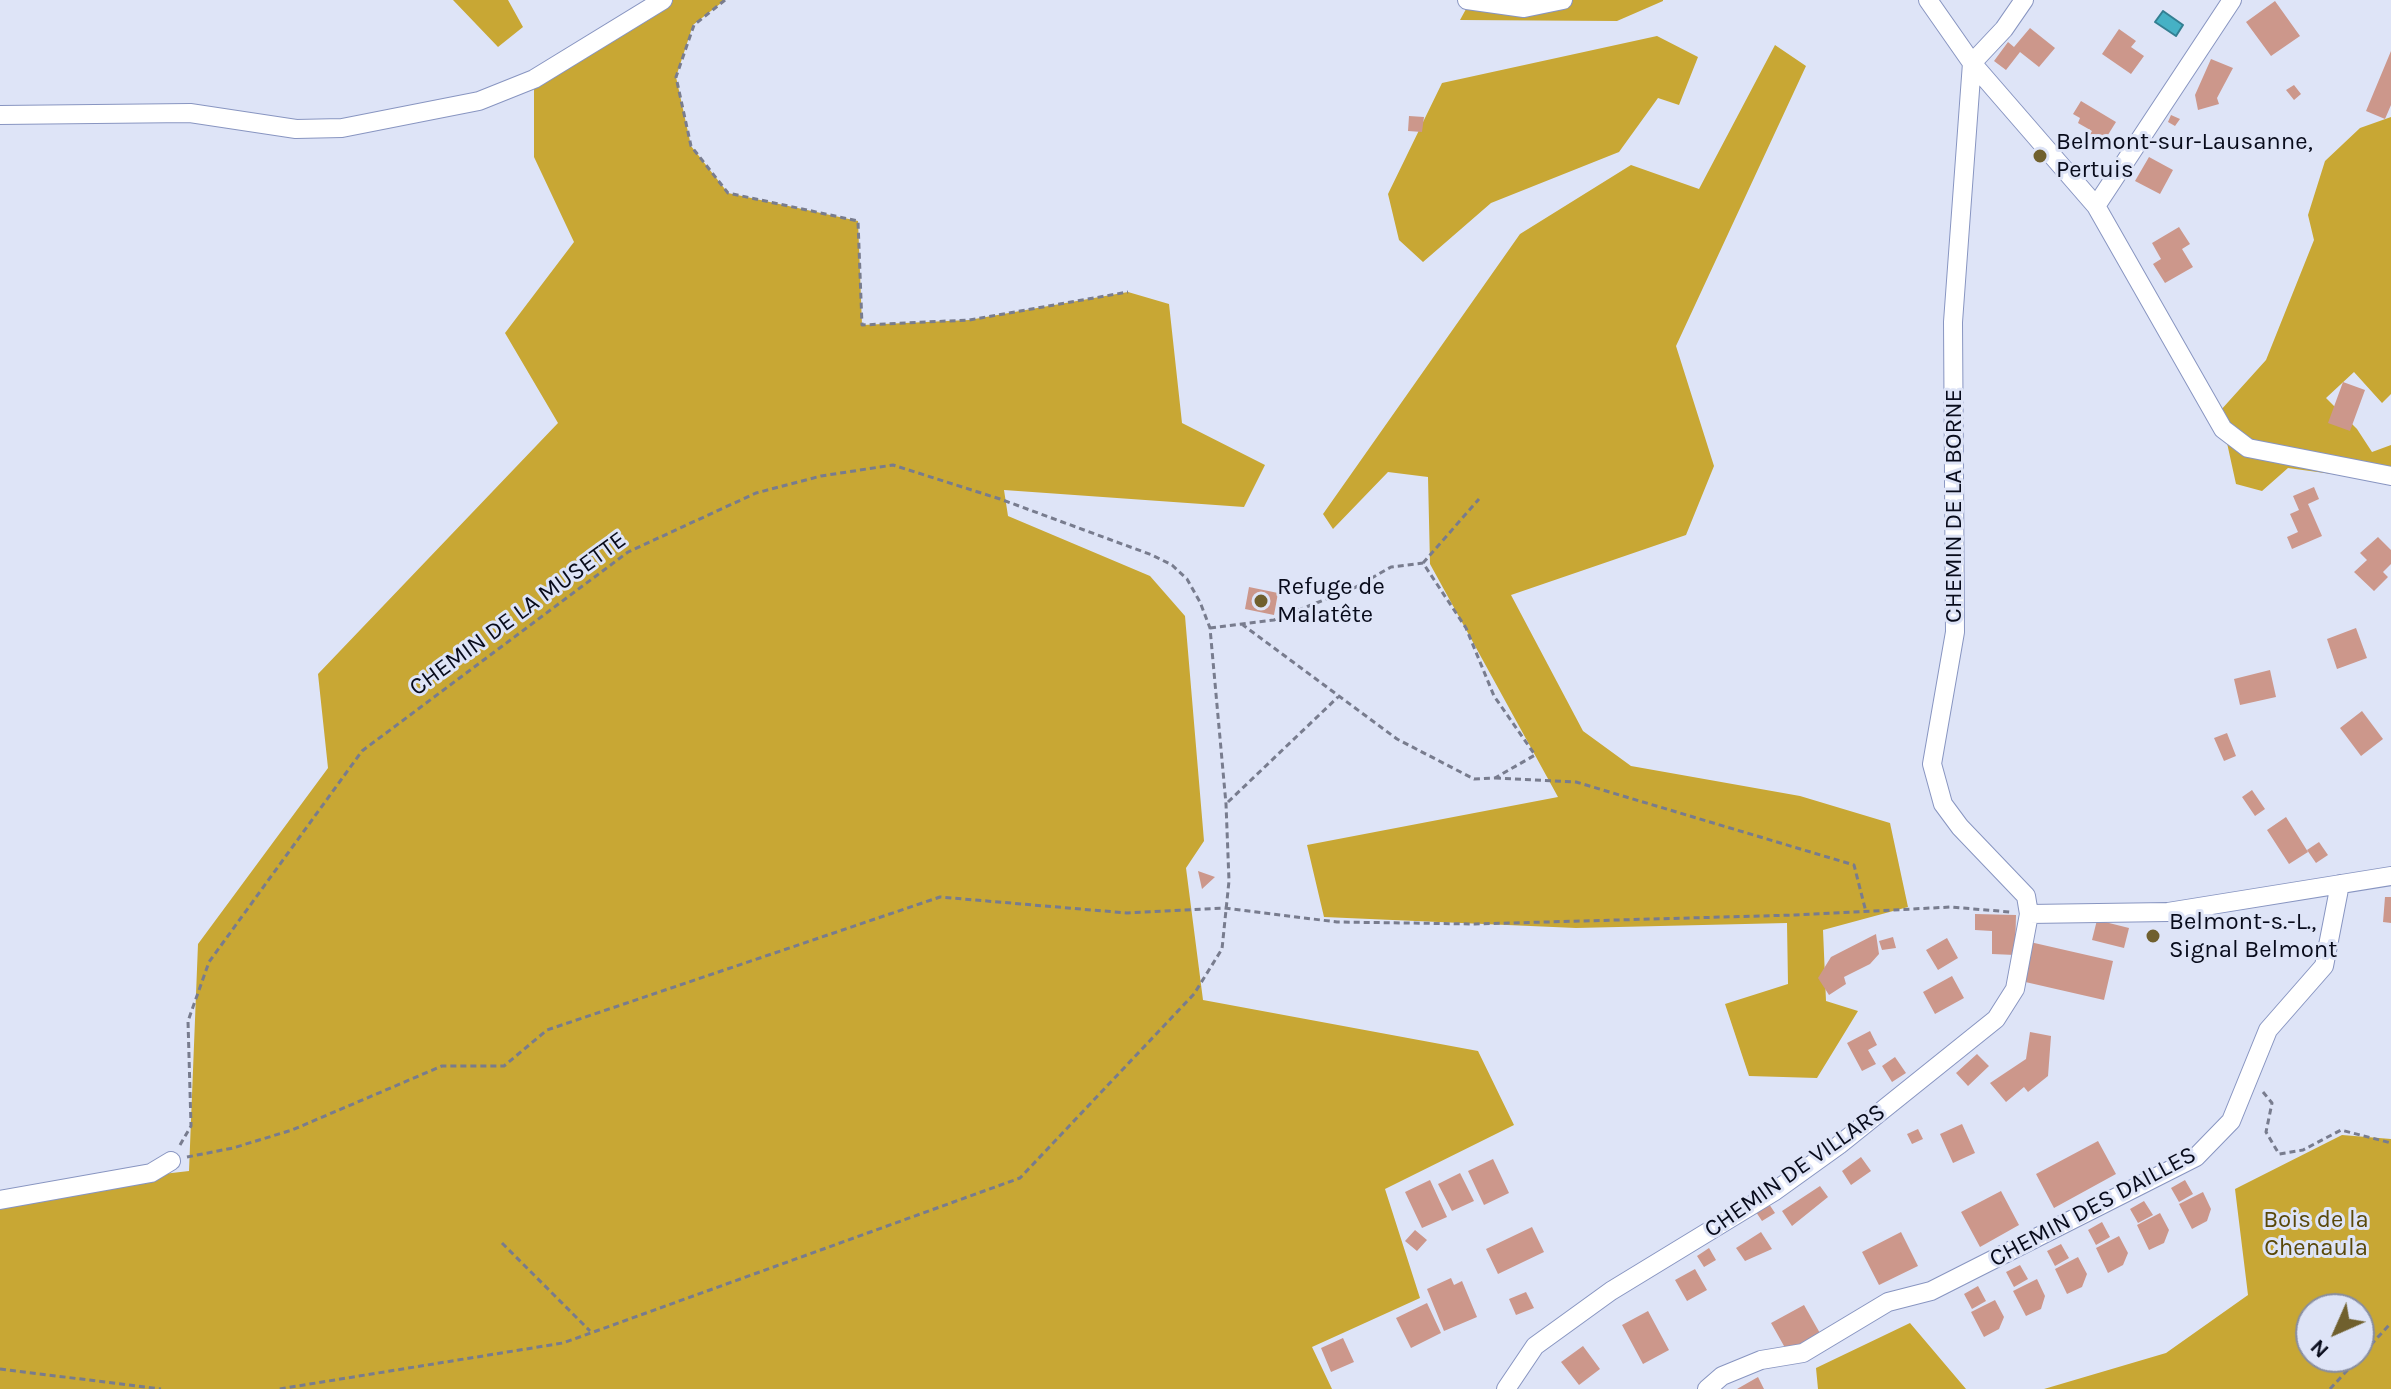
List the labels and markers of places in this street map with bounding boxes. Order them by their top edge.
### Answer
place label: Belmont-sur-Lausanne, Pertuis [2056,128,2313,184]
marker: Belmont-sur-Lausanne, Pertuis [2031,147,2049,165]
place label: Refuge de Malatête [1277,573,1385,629]
marker: Refuge de Malatête [1252,592,1270,610]
place label: Belmont-s.-L., Signal Belmont [2169,908,2337,964]
marker: Belmont-s.-L., Signal Belmont [2144,927,2162,945]

